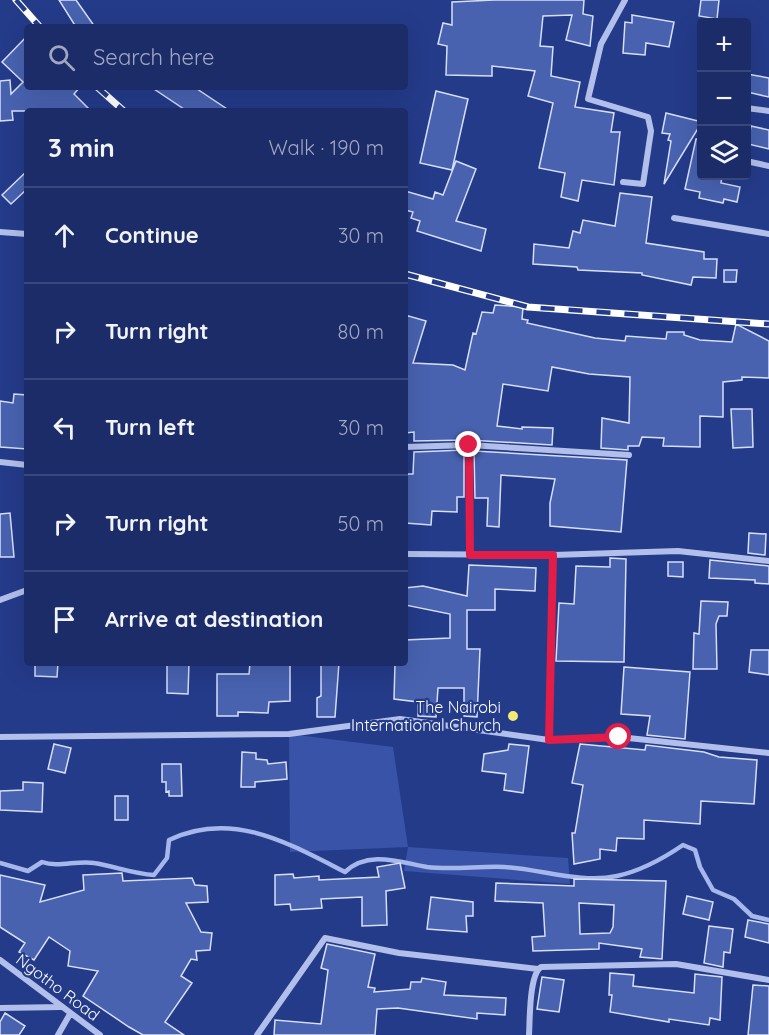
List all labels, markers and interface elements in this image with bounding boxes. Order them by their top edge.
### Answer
map controls [697,18,751,180]
button: + [697,18,751,72]
search box [24,24,408,90]
icon: search [45,41,78,74]
text: Search here [93,43,214,71]
button: − [697,72,751,126]
button: layers [697,126,751,180]
text: 3 min [48,131,115,164]
text: Walk · 190 m [268,135,384,160]
icon: ahead [48,219,81,252]
text: Continue [105,221,199,249]
text: 30 m [338,223,384,248]
icon: right [48,315,81,348]
text: Turn right [105,317,209,345]
text: 80 m [338,319,384,344]
icon: left [48,411,81,444]
text: Turn left [105,413,195,441]
text: 30 m [338,415,384,440]
route end [455,431,481,457]
icon: right [48,507,81,540]
text: Turn right [105,509,209,537]
text: 50 m [338,511,384,536]
icon: arrive [48,603,81,636]
text: Arrive at destination [105,605,323,633]
place label: The Nairobi International Church [351,697,501,735]
marker: The Nairobi International Church [506,709,520,723]
route start [605,723,631,749]
street label: Ngotho Road [12,949,104,1025]

